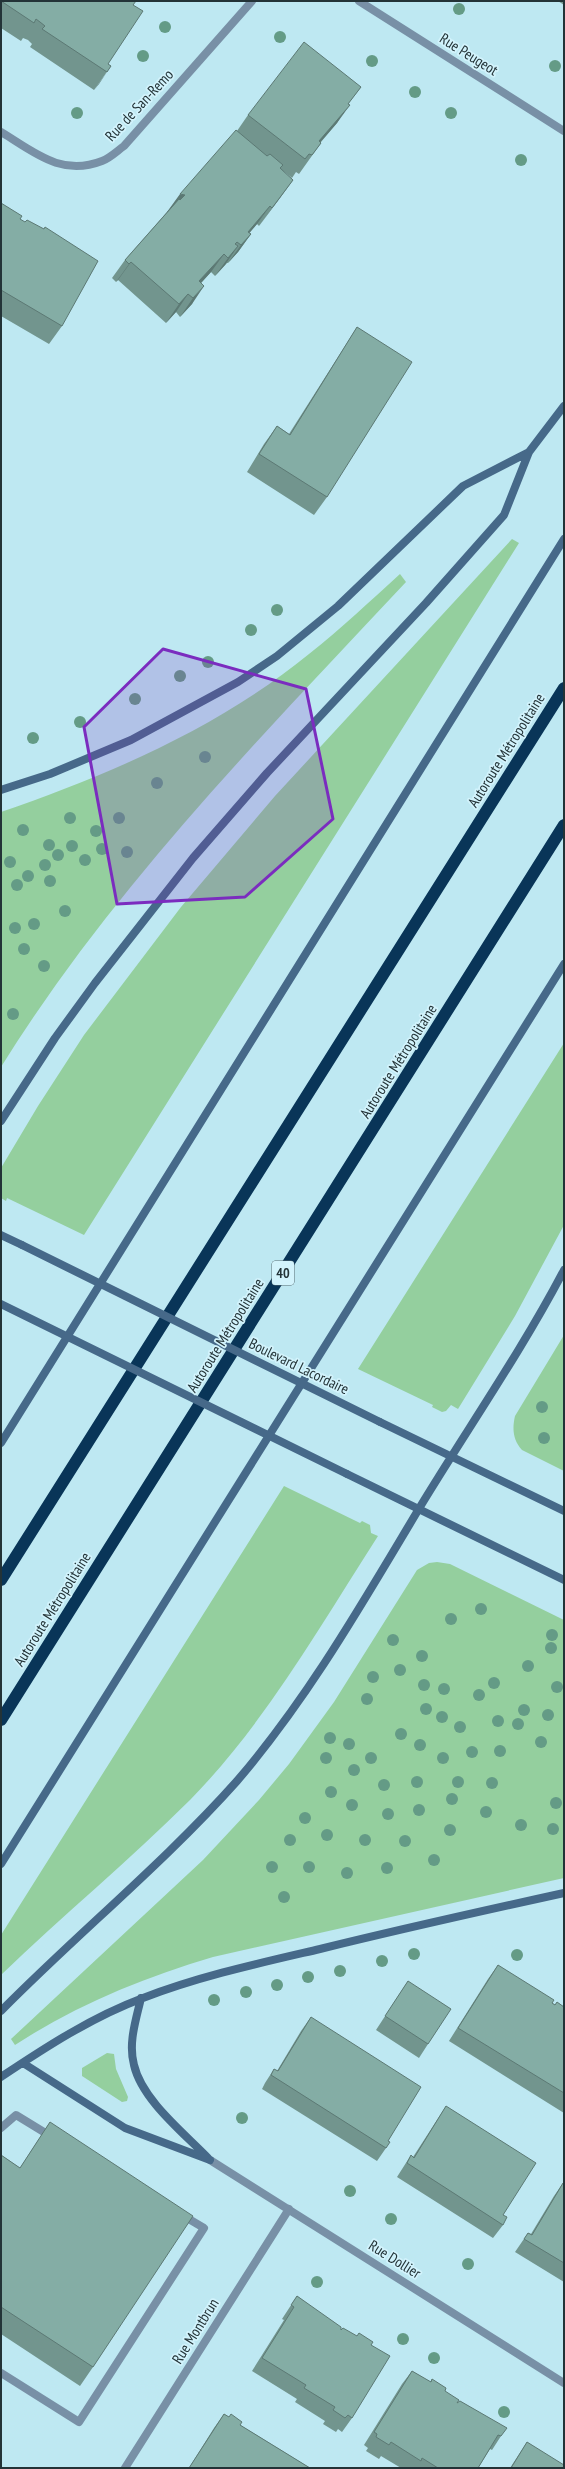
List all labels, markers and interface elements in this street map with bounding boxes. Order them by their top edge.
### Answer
street label: Rue Peugeot [436,29,502,79]
street label: Rue de San-Remo [101,65,177,145]
street label: Autoroute Métropolitaine [463,689,549,811]
street label: Autoroute Métropolitaine [355,1000,441,1122]
road number: 40 [272,1261,294,1285]
street label: Autoroute Métropolitaine [182,1274,268,1396]
street label: Boulevard Lacordaire [246,1334,352,1398]
street label: Autoroute Métropolitaine [9,1548,95,1670]
street label: Rue Dollier [365,2236,425,2283]
street label: Rue Montbrun [167,2295,223,2367]

